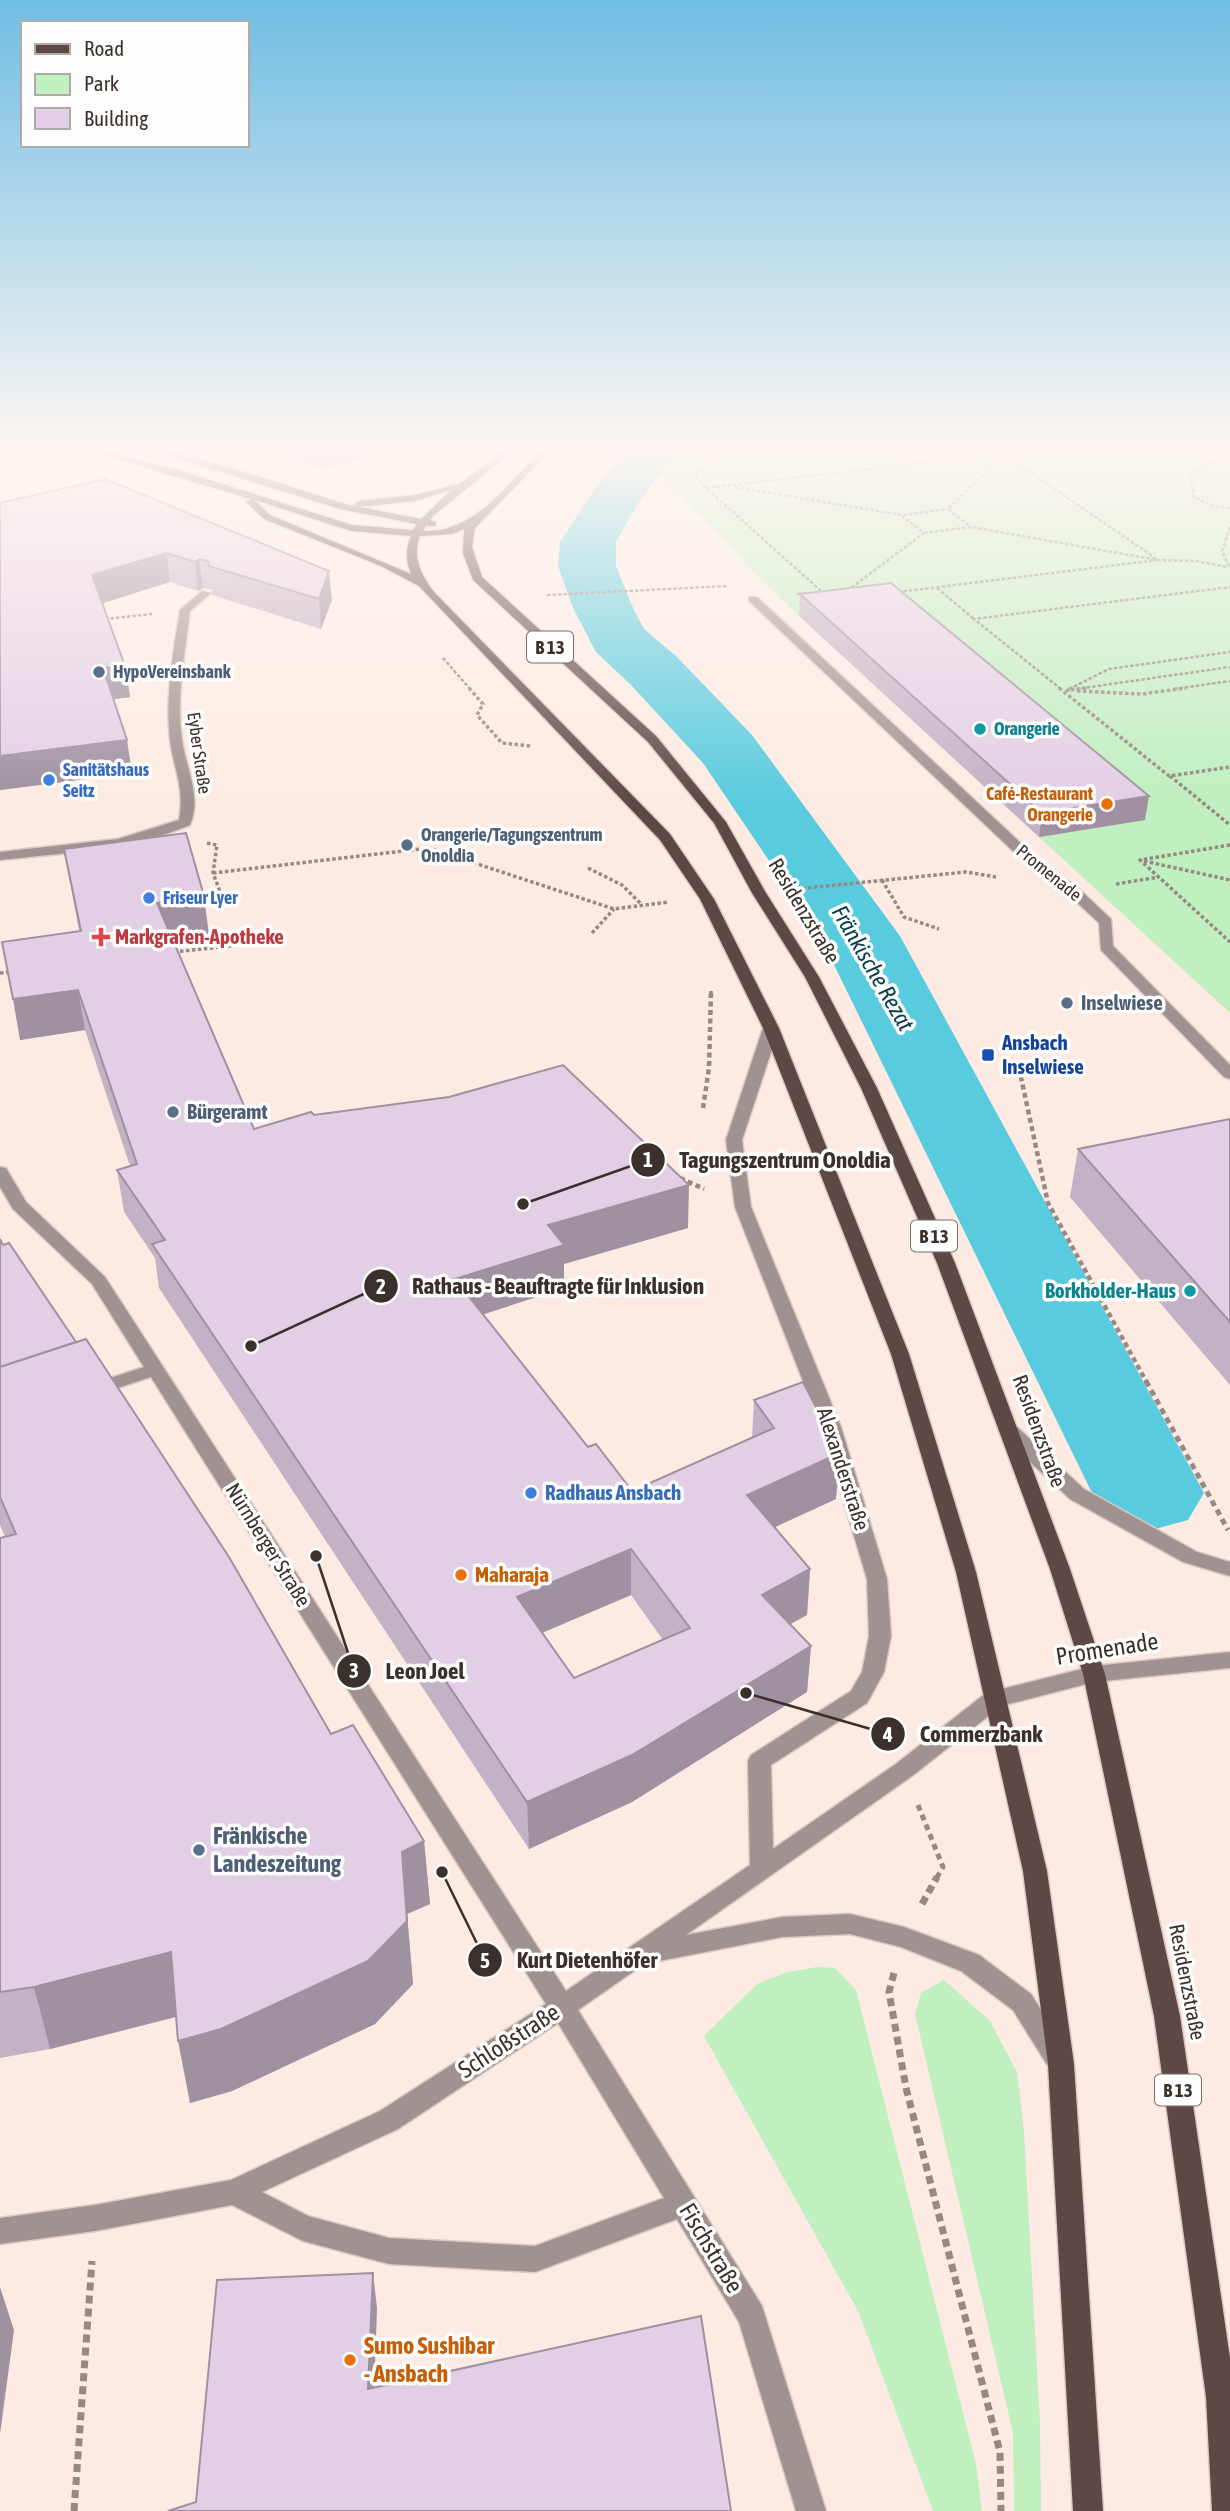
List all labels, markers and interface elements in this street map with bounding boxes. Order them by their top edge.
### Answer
legend [21,21,248,147]
text: Road [84,36,124,60]
text: Park [84,71,119,95]
text: Building [84,106,148,130]
road number: B 13 [527,632,573,662]
place label: HypoVereinsbank [113,661,232,682]
marker: HypoVereinsbank [91,664,107,680]
street label: Eyber Straße [183,711,216,795]
place label: Orangerie [994,718,1060,739]
marker: Orangerie [972,721,988,737]
place label: Sanitätshaus Seitz [63,759,150,801]
marker: Sanitätshaus Seitz [41,772,57,788]
place label: Café-Restaurant Orangerie [986,783,1094,825]
marker: Café-Restaurant Orangerie [1099,796,1115,812]
place label: Orangerie/Tagungszentrum Onoldia [421,824,602,866]
marker: Orangerie/Tagungszentrum Onoldia [399,837,415,853]
street label: Promenade [1013,840,1086,905]
street label: Residenzstraße [764,854,846,967]
place label: Friseur Lyer [163,887,238,908]
marker: Friseur Lyer [141,890,157,906]
water label: Fränkische Rezat [827,901,919,1036]
place label: Markgrafen-Apotheke [115,924,284,948]
marker: Markgrafen-Apotheke [93,929,109,945]
place label: Inselwiese [1081,990,1163,1014]
marker: Inselwiese [1059,995,1075,1011]
place label: Ansbach Inselwiese [1001,1030,1084,1078]
marker: Ansbach Inselwiese [980,1047,996,1063]
place label: Bürgeramt [187,1099,268,1123]
marker: Bürgeramt [165,1104,181,1120]
callout: Tagungszentrum Onoldia [631,1138,905,1182]
text: 1 [643,1147,653,1171]
text: Tagungszentrum Onoldia [679,1147,891,1173]
road number: B 13 [911,1220,957,1252]
callout: Rathaus - Beauftragte für Inklusion [363,1264,718,1308]
text: Rathaus - Beauftragte für Inklusion [412,1273,704,1299]
text: 2 [376,1274,386,1298]
place label: Borkholder-Haus [1045,1278,1177,1302]
marker: Borkholder-Haus [1182,1283,1198,1299]
street label: Residenzstraße [1008,1371,1071,1490]
street label: Alexanderstraße [813,1404,875,1533]
street label: Nürnberger Straße [221,1478,316,1611]
place label: Radhaus Ansbach [545,1480,681,1504]
marker: Radhaus Ansbach [523,1485,539,1501]
place label: Maharaja [475,1562,549,1586]
marker: Maharaja [453,1567,469,1583]
street label: Promenade [1054,1627,1160,1670]
callout: Leon Joel [337,1649,479,1693]
text: 3 [349,1658,359,1682]
text: Leon Joel [385,1658,465,1684]
callout: Commerzbank [871,1712,1057,1756]
text: Commerzbank [920,1721,1043,1747]
text: 4 [882,1722,893,1746]
place label: Fränkische Landeszeitung [213,1822,342,1877]
marker: Fränkische Landeszeitung [191,1842,207,1858]
street label: Residenzstraße [1165,1922,1211,2042]
callout: Kurt Dietenhöfer [468,1938,671,1982]
text: Kurt Dietenhöfer [517,1947,659,1973]
text: 5 [480,1948,490,1972]
street label: Schloßstraße [453,1998,564,2083]
road number: B 13 [1155,2074,1201,2106]
street label: Fischstraße [674,2198,749,2297]
place label: Sumo Sushibar - Ansbach [364,2332,495,2387]
marker: Sumo Sushibar - Ansbach [342,2352,358,2368]

